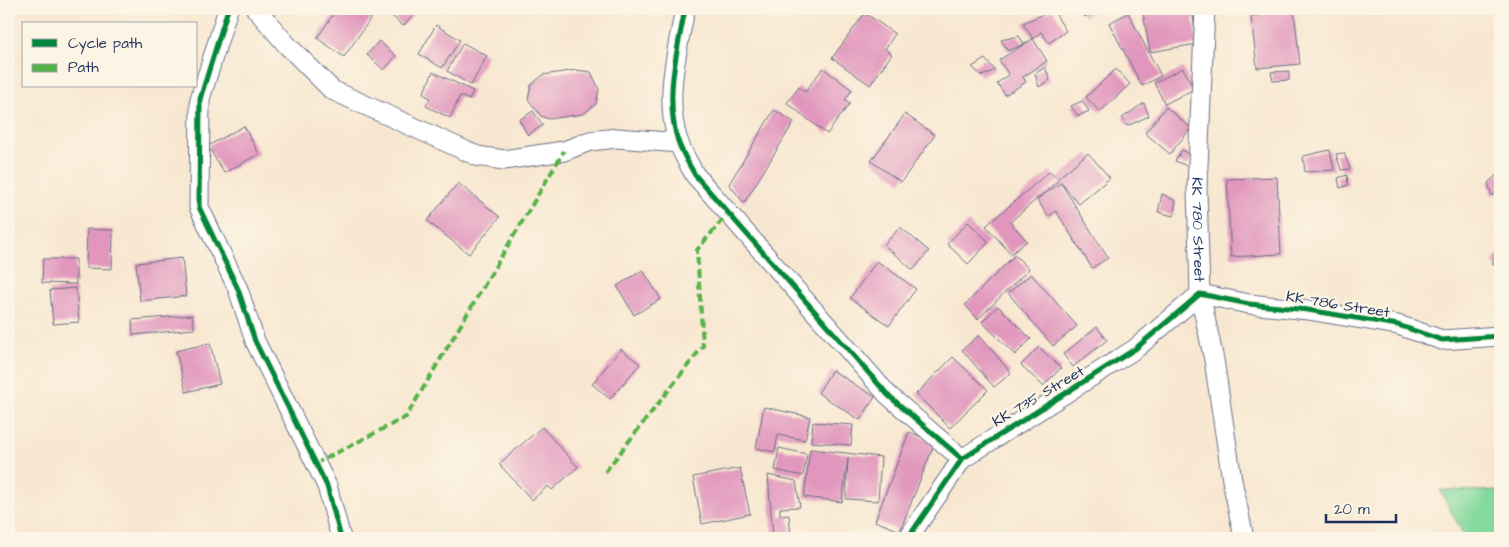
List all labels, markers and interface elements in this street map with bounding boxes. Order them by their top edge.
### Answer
legend [22,22,198,88]
text: Cycle path [68,33,143,55]
text: Path [68,57,99,78]
street label: KK 780 Street [1186,177,1210,283]
street label: KK 786 Street [1285,286,1391,323]
street label: KK 735 Street [988,361,1088,432]
scale bar [1326,492,1396,524]
text: 20 m [1334,499,1370,520]

